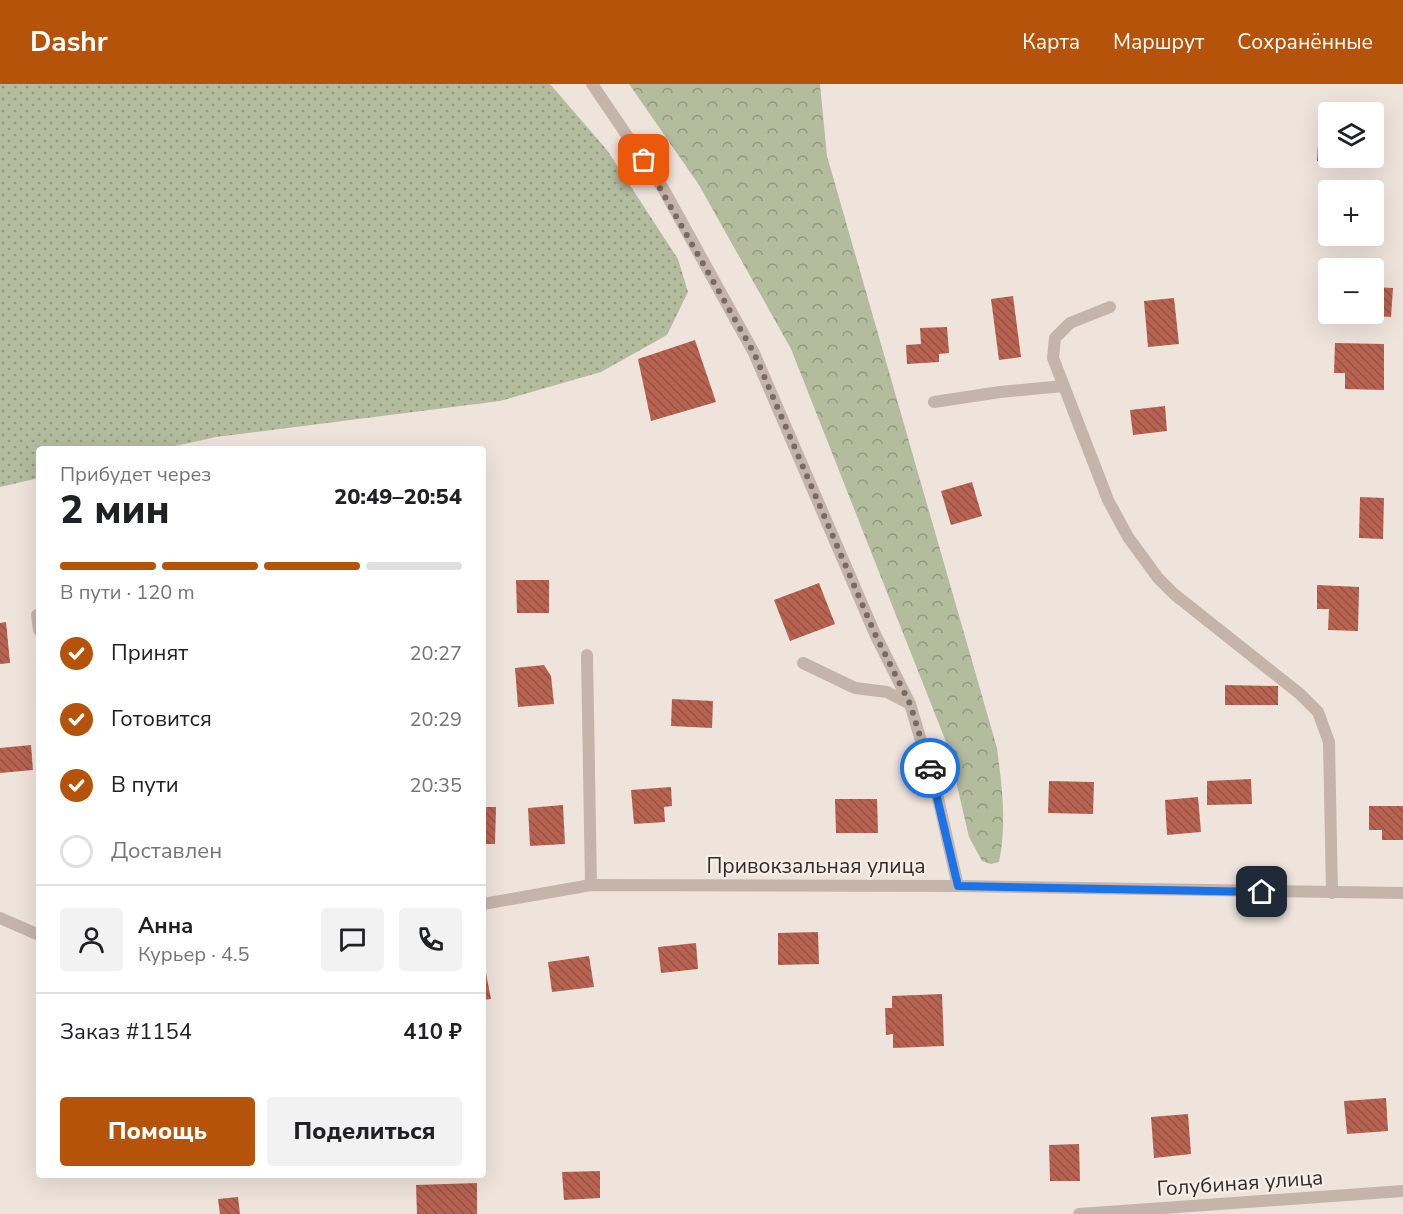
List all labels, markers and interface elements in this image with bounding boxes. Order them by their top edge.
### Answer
text: Dashr [30,23,108,61]
text: Карта [1022,28,1080,56]
text: Маршрут [1113,28,1204,56]
text: Сохранённые [1237,28,1373,56]
map controls [1318,102,1384,324]
button: layers [1318,102,1384,168]
pin [618,134,669,185]
icon: bag [627,143,660,176]
button: + [1318,180,1384,246]
button: − [1318,258,1384,324]
text: Прибудет через [60,461,211,488]
text: 20:49–20:54 [334,482,462,512]
text: 2 мин [60,484,170,537]
text: В пути · 120 m [60,579,195,606]
icon: check [60,637,93,670]
text: Принят [111,638,188,668]
text: 20:27 [409,640,462,667]
icon: check [60,703,93,736]
text: Готовится [111,704,212,734]
text: 20:29 [409,706,462,733]
courier [900,738,960,798]
icon: car [914,752,947,785]
icon: check [60,769,93,802]
text: В пути [111,770,179,800]
text: 20:35 [409,772,462,799]
text: Доставлен [111,836,222,866]
street label: Привокзальная улица [706,852,926,880]
pin [1236,866,1287,917]
icon: home [1245,875,1278,908]
button: person [60,908,123,971]
button: chat [321,908,384,971]
button: phone [399,908,462,971]
text: Анна [138,911,193,941]
text: Курьер · 4.5 [138,941,250,968]
text: Заказ #1154 [60,1017,192,1047]
text: 410 ₽ [403,1017,462,1047]
button: Помощь [60,1097,255,1166]
button: Поделиться [267,1097,462,1166]
street label: Голубиная улица [1156,1163,1324,1203]

